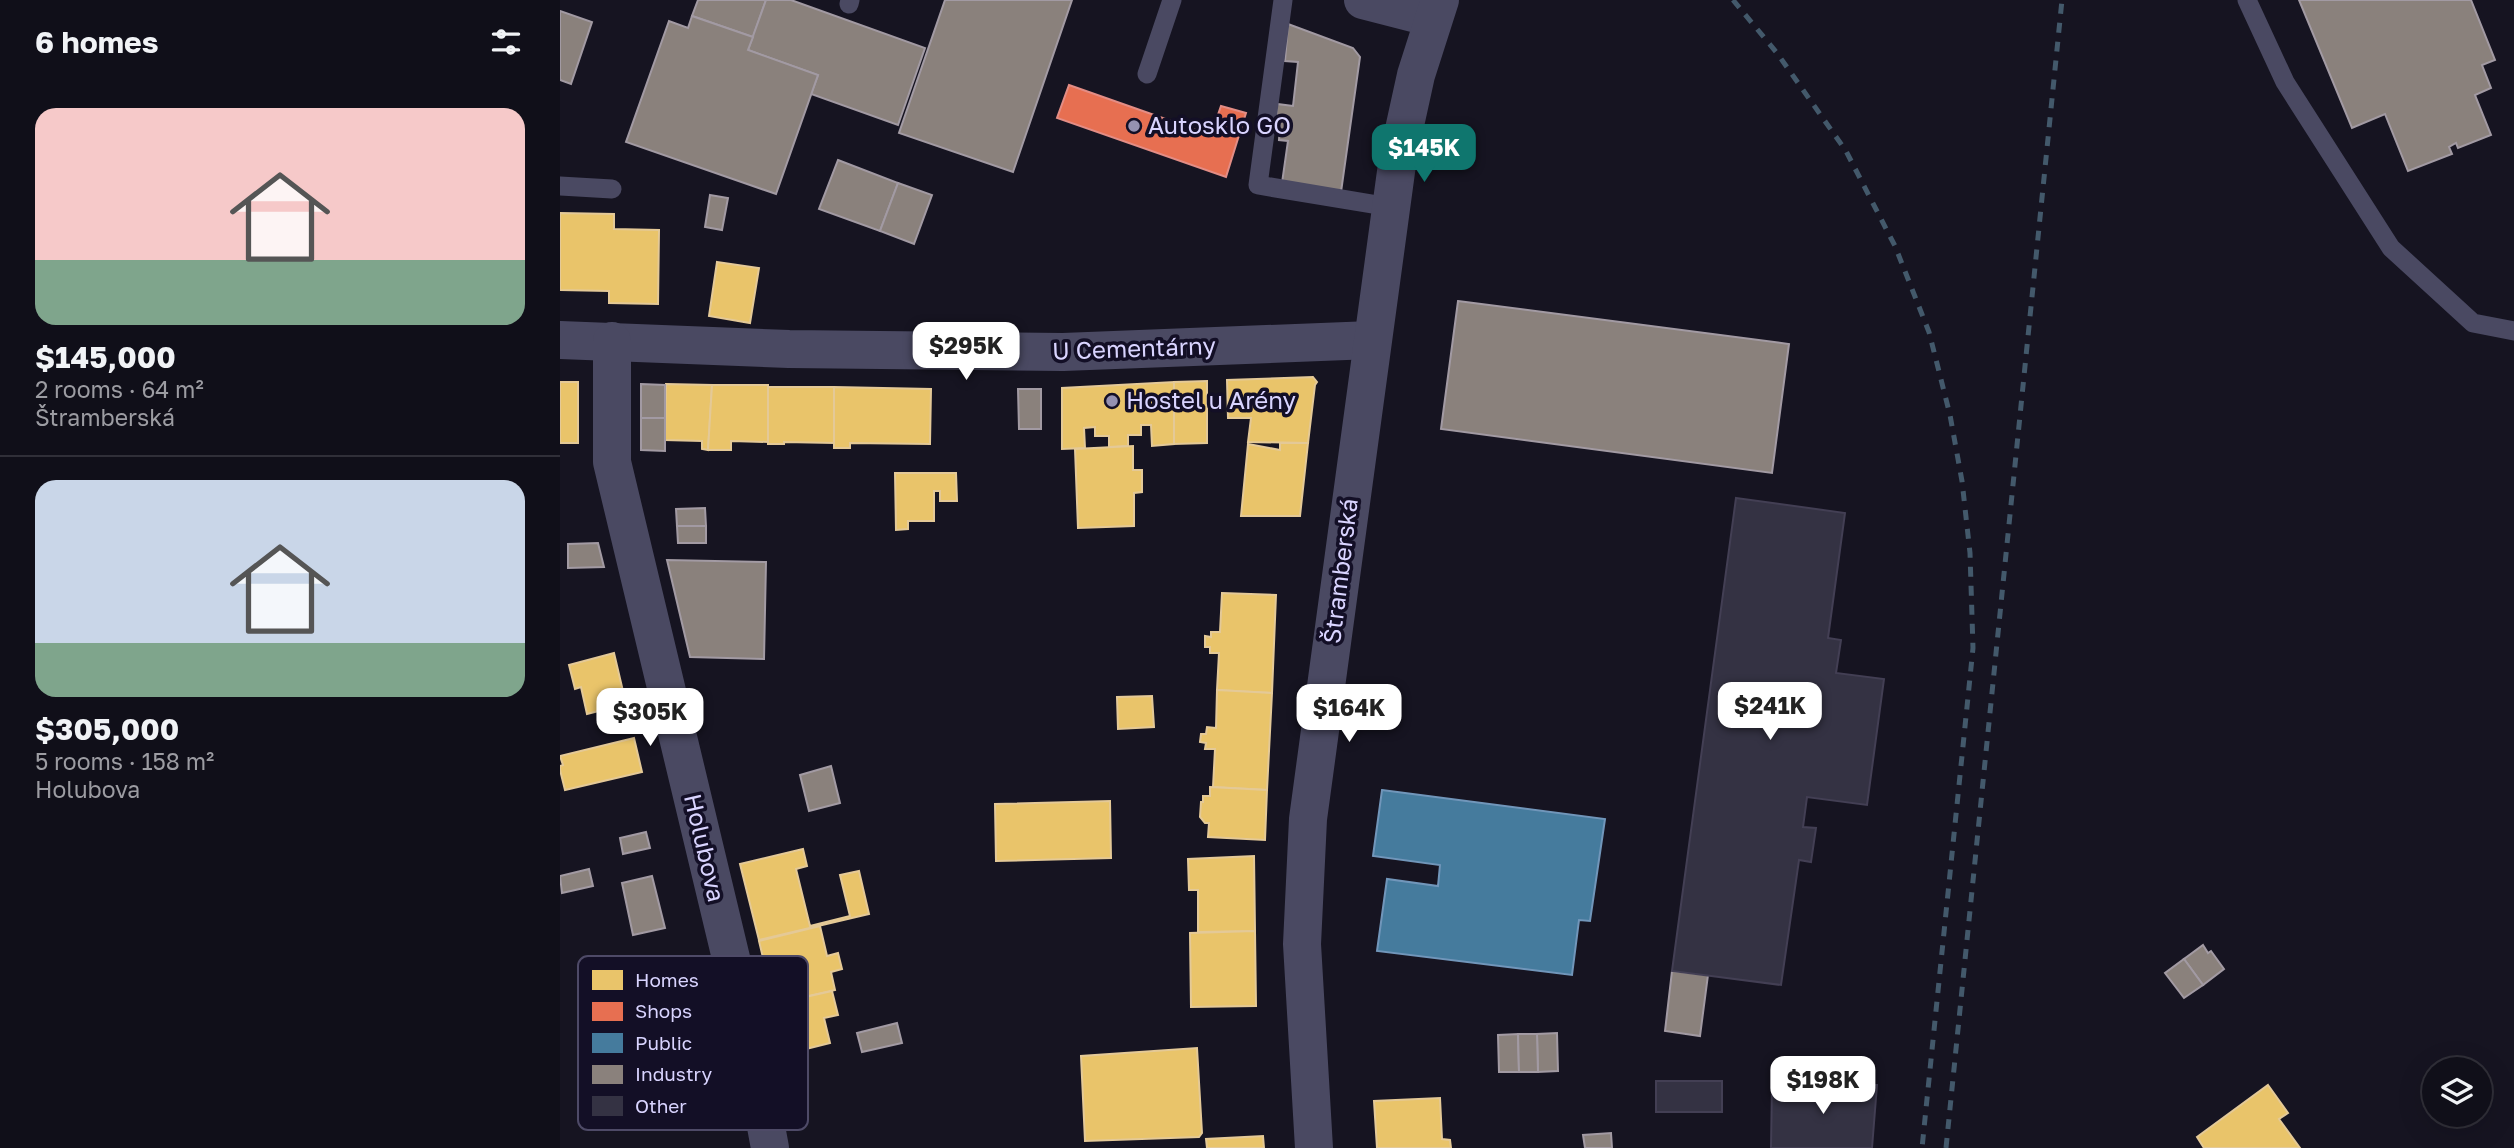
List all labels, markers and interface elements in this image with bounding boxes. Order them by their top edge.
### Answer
icon: filters [487,23,525,61]
text: 6 homes [35,24,158,60]
place label: Autosklo GO [1148,110,1291,139]
marker: Autosklo GO [1126,118,1142,134]
pin: $145K [1375,124,1473,184]
text: $145K [1388,133,1460,161]
icon: home [217,154,343,280]
pin: $295K [917,322,1015,382]
street label: U Cementárny [1052,330,1216,365]
text: $295K [929,331,1003,359]
text: $145,000 [35,339,176,375]
text: 2 rooms · 64 m² [35,375,204,403]
place label: Hostel u Arény [1126,385,1296,414]
marker: Hostel u Arény [1104,393,1120,409]
text: Štramberská [35,403,175,431]
street label: Štramberská [1316,497,1363,645]
icon: home [217,526,343,652]
pin: $241K [1721,682,1819,742]
pin: $164K [1300,684,1398,744]
pin: $305K [601,688,699,748]
text: $241K [1734,691,1806,719]
text: $164K [1313,693,1385,721]
text: $305K [612,697,688,725]
text: $305,000 [35,711,179,747]
text: 5 rooms · 158 m² [35,747,214,775]
text: Holubova [35,775,140,803]
street label: Holubova [679,791,732,904]
legend [578,956,808,1130]
text: Homes [635,968,699,991]
text: Shops [635,999,692,1022]
text: Public [635,1031,692,1054]
pin: $198K [1774,1056,1872,1116]
map controls [2422,1057,2492,1127]
button: layers [2422,1057,2492,1127]
text: Industry [635,1062,712,1085]
text: $198K [1786,1065,1860,1093]
text: Other [635,1094,687,1117]

